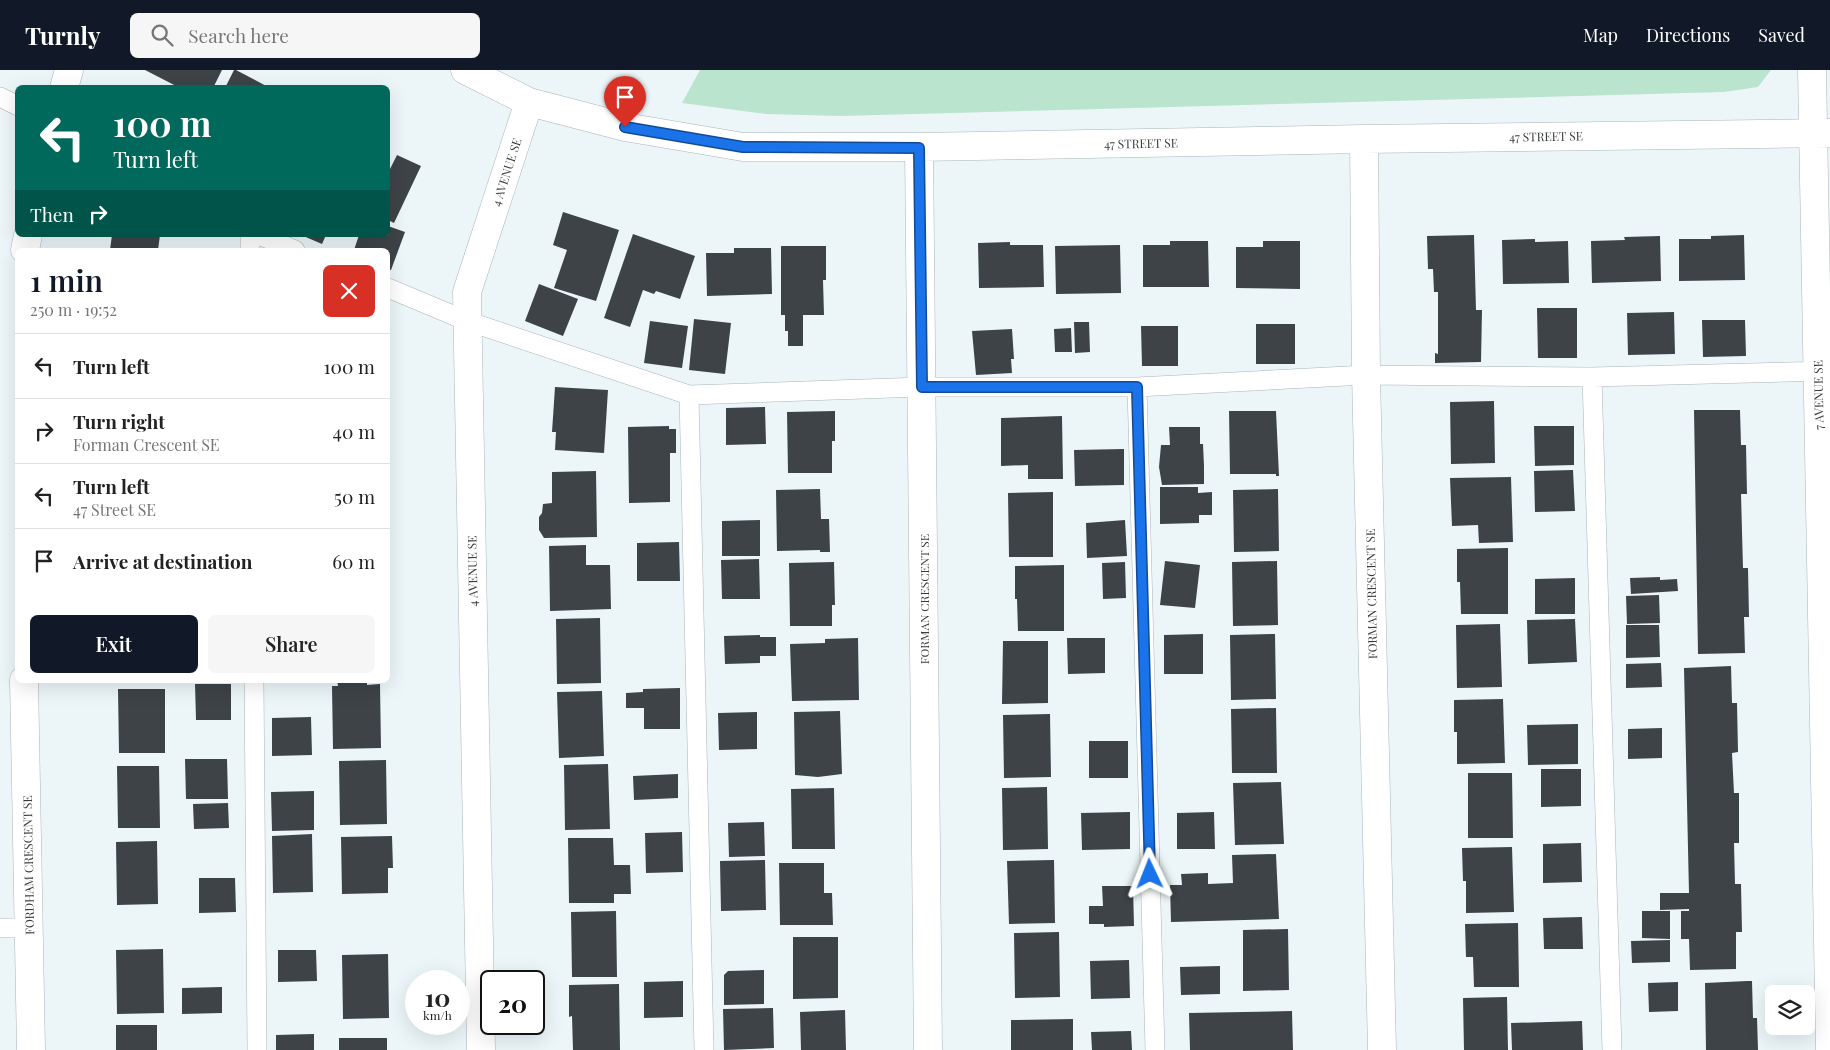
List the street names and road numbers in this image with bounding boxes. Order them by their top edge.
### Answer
street label: 47 STREET SE [1509,127,1583,145]
street label: 47 STREET SE [1104,134,1178,152]
street label: 4 AVENUE SE [487,136,525,208]
street label: 7 AVENUE SE [1809,360,1827,430]
street label: FORMAN CRESCENT SE [1362,529,1380,659]
street label: FORMAN CRESCENT SE [916,534,932,664]
street label: 4 AVENUE SE [463,535,481,607]
street label: FORDHAM CRESCENT SE [19,795,37,935]

